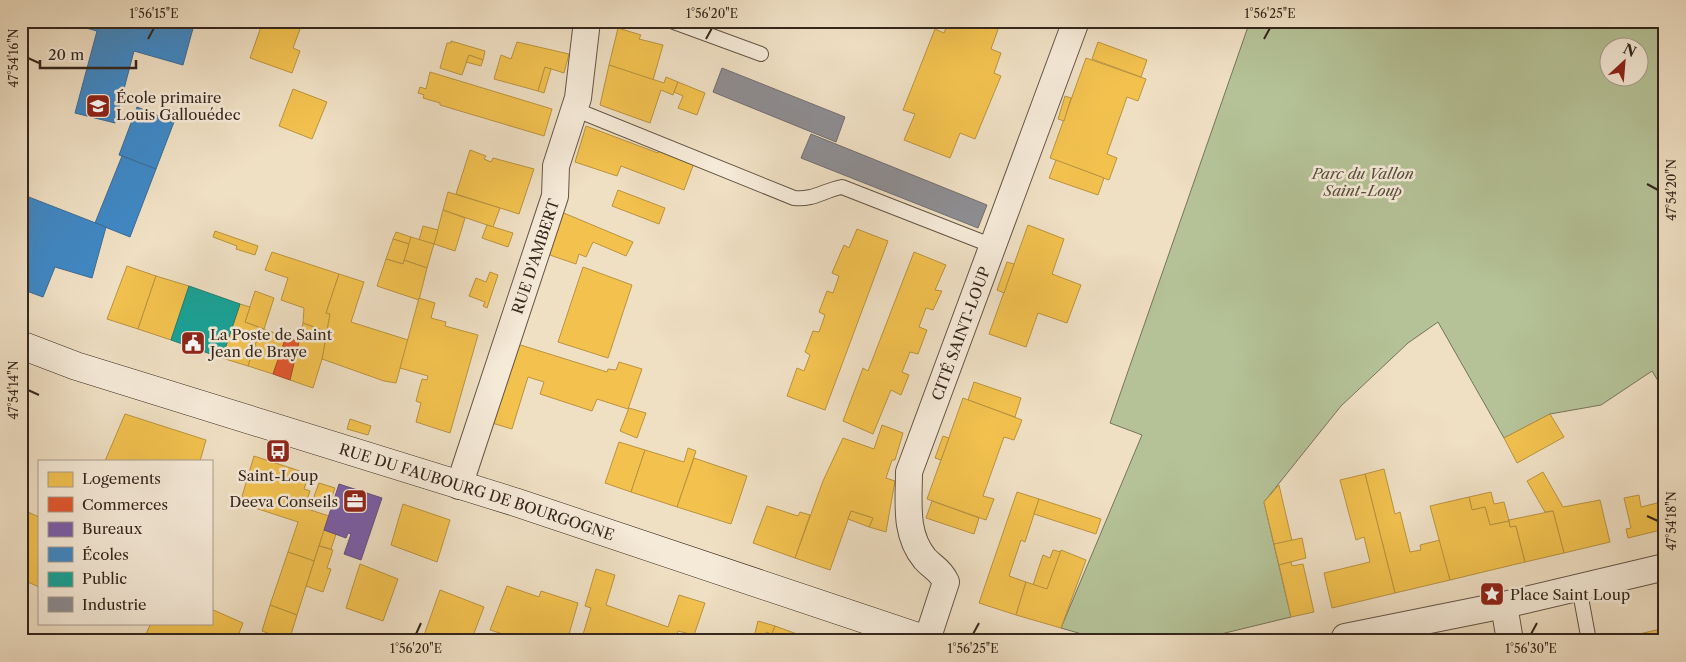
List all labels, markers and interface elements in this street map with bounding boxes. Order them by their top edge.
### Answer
text: 1°56'15"E [129,6,179,21]
text: 1°56'20"E [686,6,738,21]
text: 1°56'25"E [1245,6,1295,21]
text: 47°54'16"N [6,28,21,87]
scale bar [40,38,136,70]
north arrow [1598,38,1648,88]
text: N [1620,40,1639,61]
text: 20 m [48,45,84,64]
place label: École primaire Louis Gallouédec [116,88,241,124]
school or university icon: École primaire Louis Gallouédec [85,93,111,119]
text: 47°54'20"N [1664,159,1679,221]
park label: Parc du Vallon Saint-Loup [1311,164,1414,200]
street label: RUE D'AMBERT [507,195,563,316]
street label: CITÉ SAINT-LOUP [927,264,994,403]
place label: La Poste de Saint Jean de Braye [208,325,333,361]
public building icon: La Poste de Saint Jean de Braye [180,330,206,356]
text: 47°54'14"N [6,360,21,419]
bus stop icon: Saint-Loup [265,438,291,464]
street label: RUE DU FAUBOURG DE BOURGOGNE [337,439,617,544]
legend [38,460,212,624]
place label: Saint-Loup [238,466,318,485]
text: Logements [82,469,161,488]
office icon: Deeva Conseils [342,488,368,514]
text: 47°54'18"N [1664,491,1679,551]
place label: Deeva Conseils [229,492,338,511]
text: Commerces [82,495,168,514]
text: Bureaux [82,519,142,538]
text: Écoles [82,545,129,564]
text: Public [82,569,127,588]
place icon: Place Saint Loup [1479,581,1505,607]
place label: Place Saint Loup [1510,585,1630,604]
text: Industrie [82,595,146,614]
text: 1°56'20"E [390,641,442,656]
text: 1°56'25"E [948,641,998,656]
text: 1°56'30"E [1505,641,1557,656]

